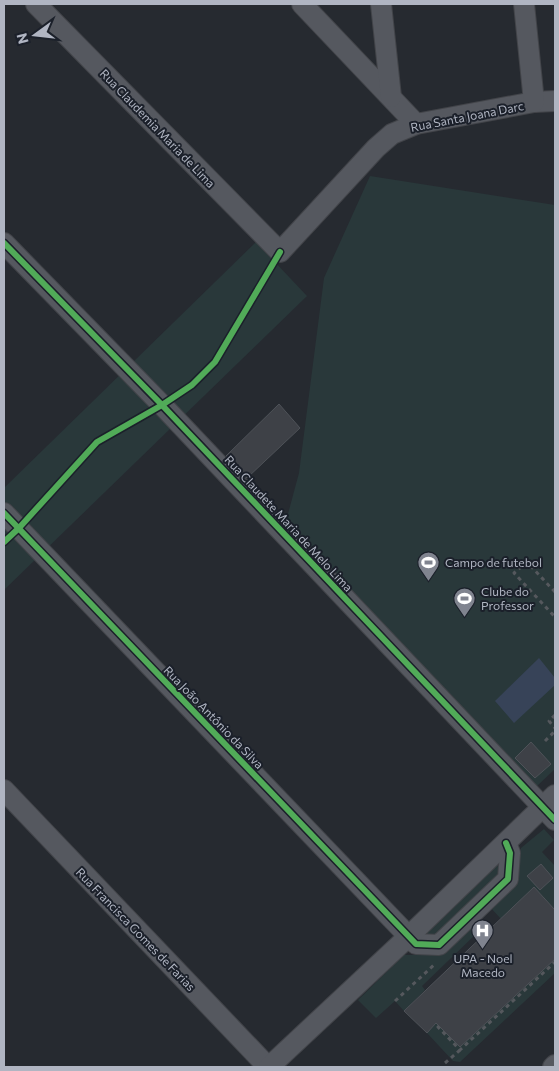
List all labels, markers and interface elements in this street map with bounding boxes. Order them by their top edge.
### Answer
north arrow [10,10,60,60]
text: N [12,31,32,46]
street label: Rua Claudemia Maria de Lima [98,66,218,190]
street label: Rua Santa Joana Darc [409,98,525,135]
street label: Rua Claudete Maria de Melo Lima [222,452,356,594]
sports icon: Campo de futebol [417,550,441,581]
place label: Campo de futebol [445,555,542,569]
place label: Clube do Professor [481,584,534,612]
sports icon: Clube do Professor [453,586,477,617]
street label: Rua João Antônio da Silva [161,663,267,772]
street label: Rua Francisca Gomes de Farias [74,865,198,993]
hospital icon: UPA - Noel Macedo [471,919,495,950]
place label: UPA - Noel Macedo [453,951,513,979]

